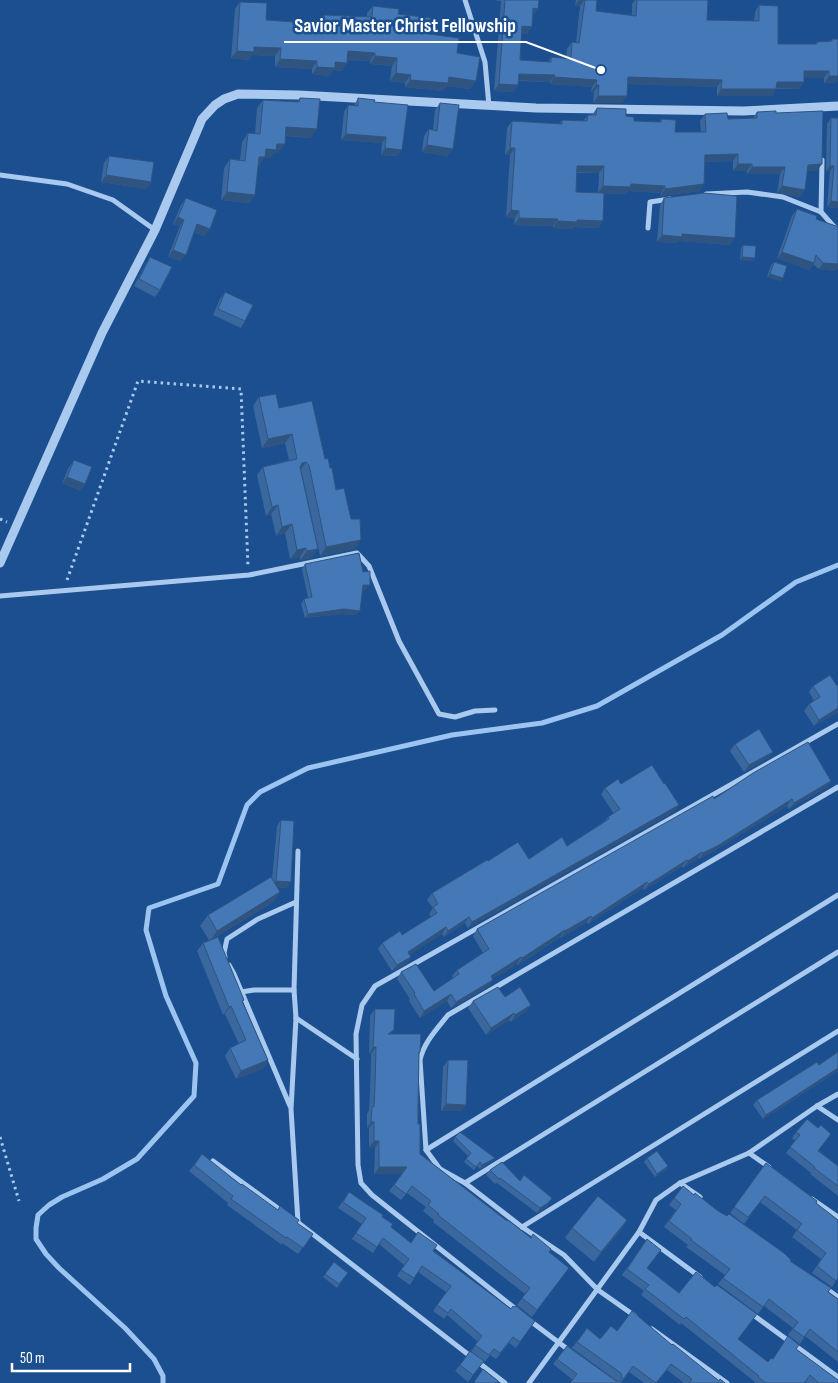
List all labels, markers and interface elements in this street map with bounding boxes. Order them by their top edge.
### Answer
callout: Savior Master Christ Fellowship [284,7,526,42]
text: Savior Master Christ Fellowship [294,14,516,38]
scale bar [12,1340,130,1372]
text: 50 m [20,1349,45,1368]

